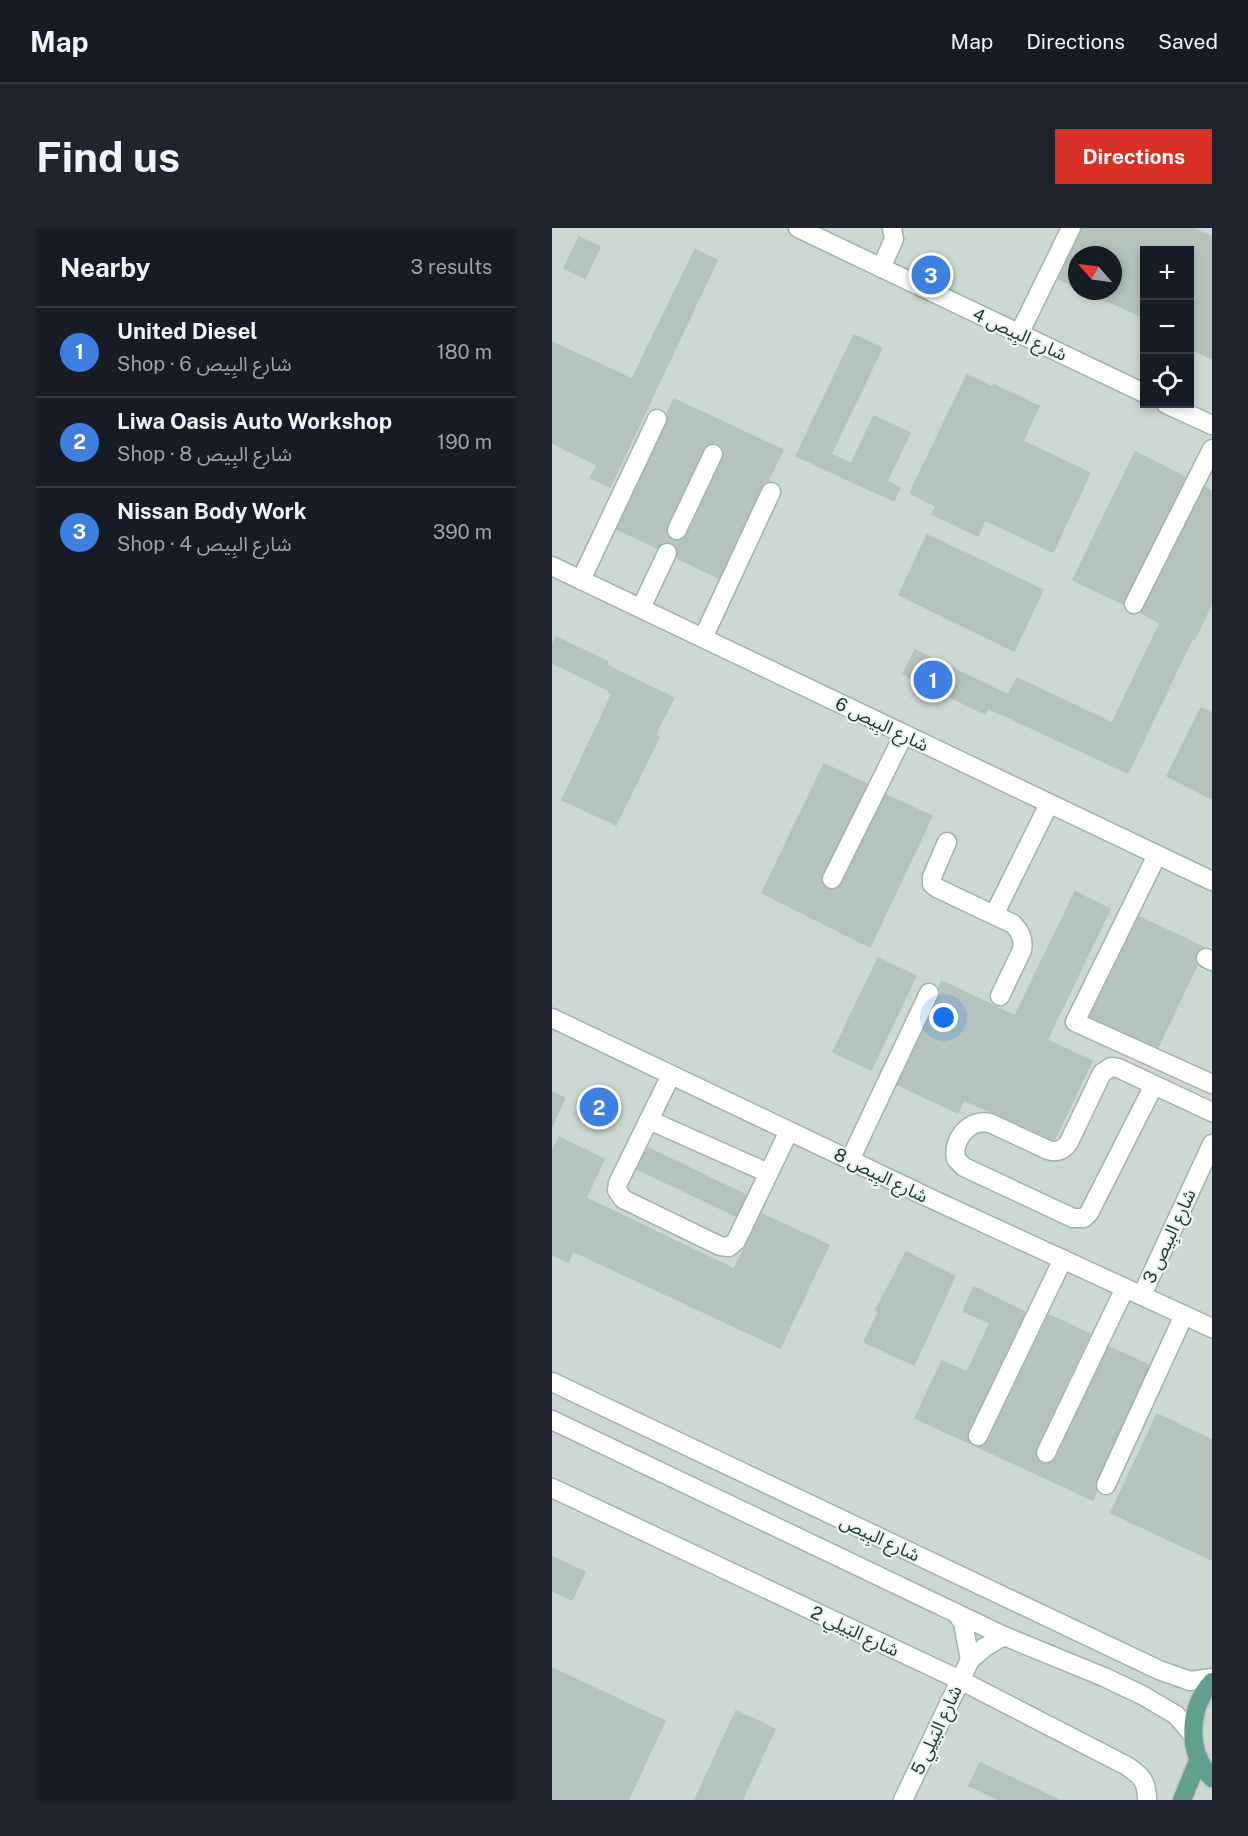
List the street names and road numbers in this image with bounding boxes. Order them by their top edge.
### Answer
street label: شارع البِيص 4 [968,303,1070,369]
street label: شارع البِيص 6 [830,692,932,759]
street label: شارع البِيص 8 [829,1143,931,1210]
street label: شارع البِيص 3 [1138,1186,1204,1288]
street label: شارع البِيص [835,1510,923,1569]
street label: شارع البَيلِي 2 [806,1601,903,1664]
street label: شارع البَيلِي 5 [906,1682,969,1780]

